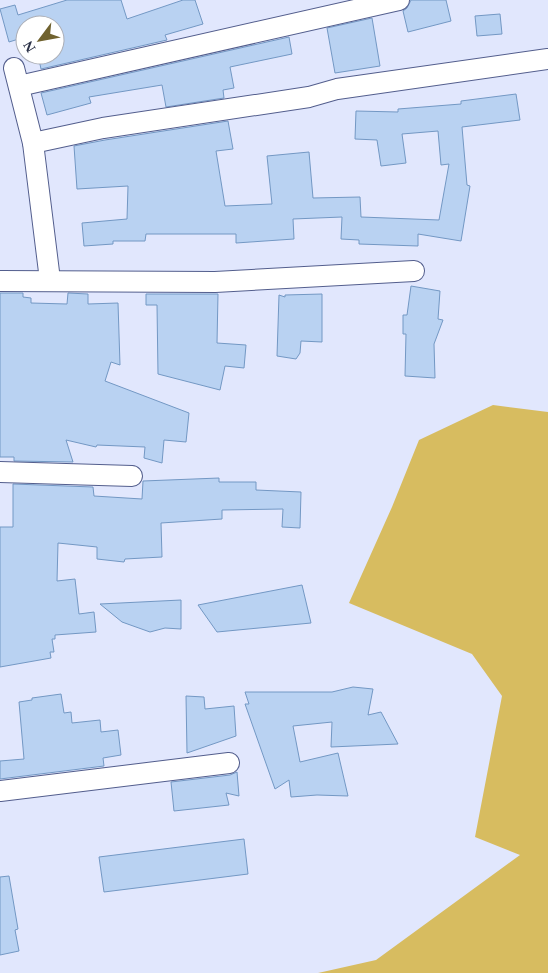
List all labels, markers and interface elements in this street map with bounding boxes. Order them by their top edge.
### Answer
north arrow [15,15,65,65]
text: N [20,38,38,55]

